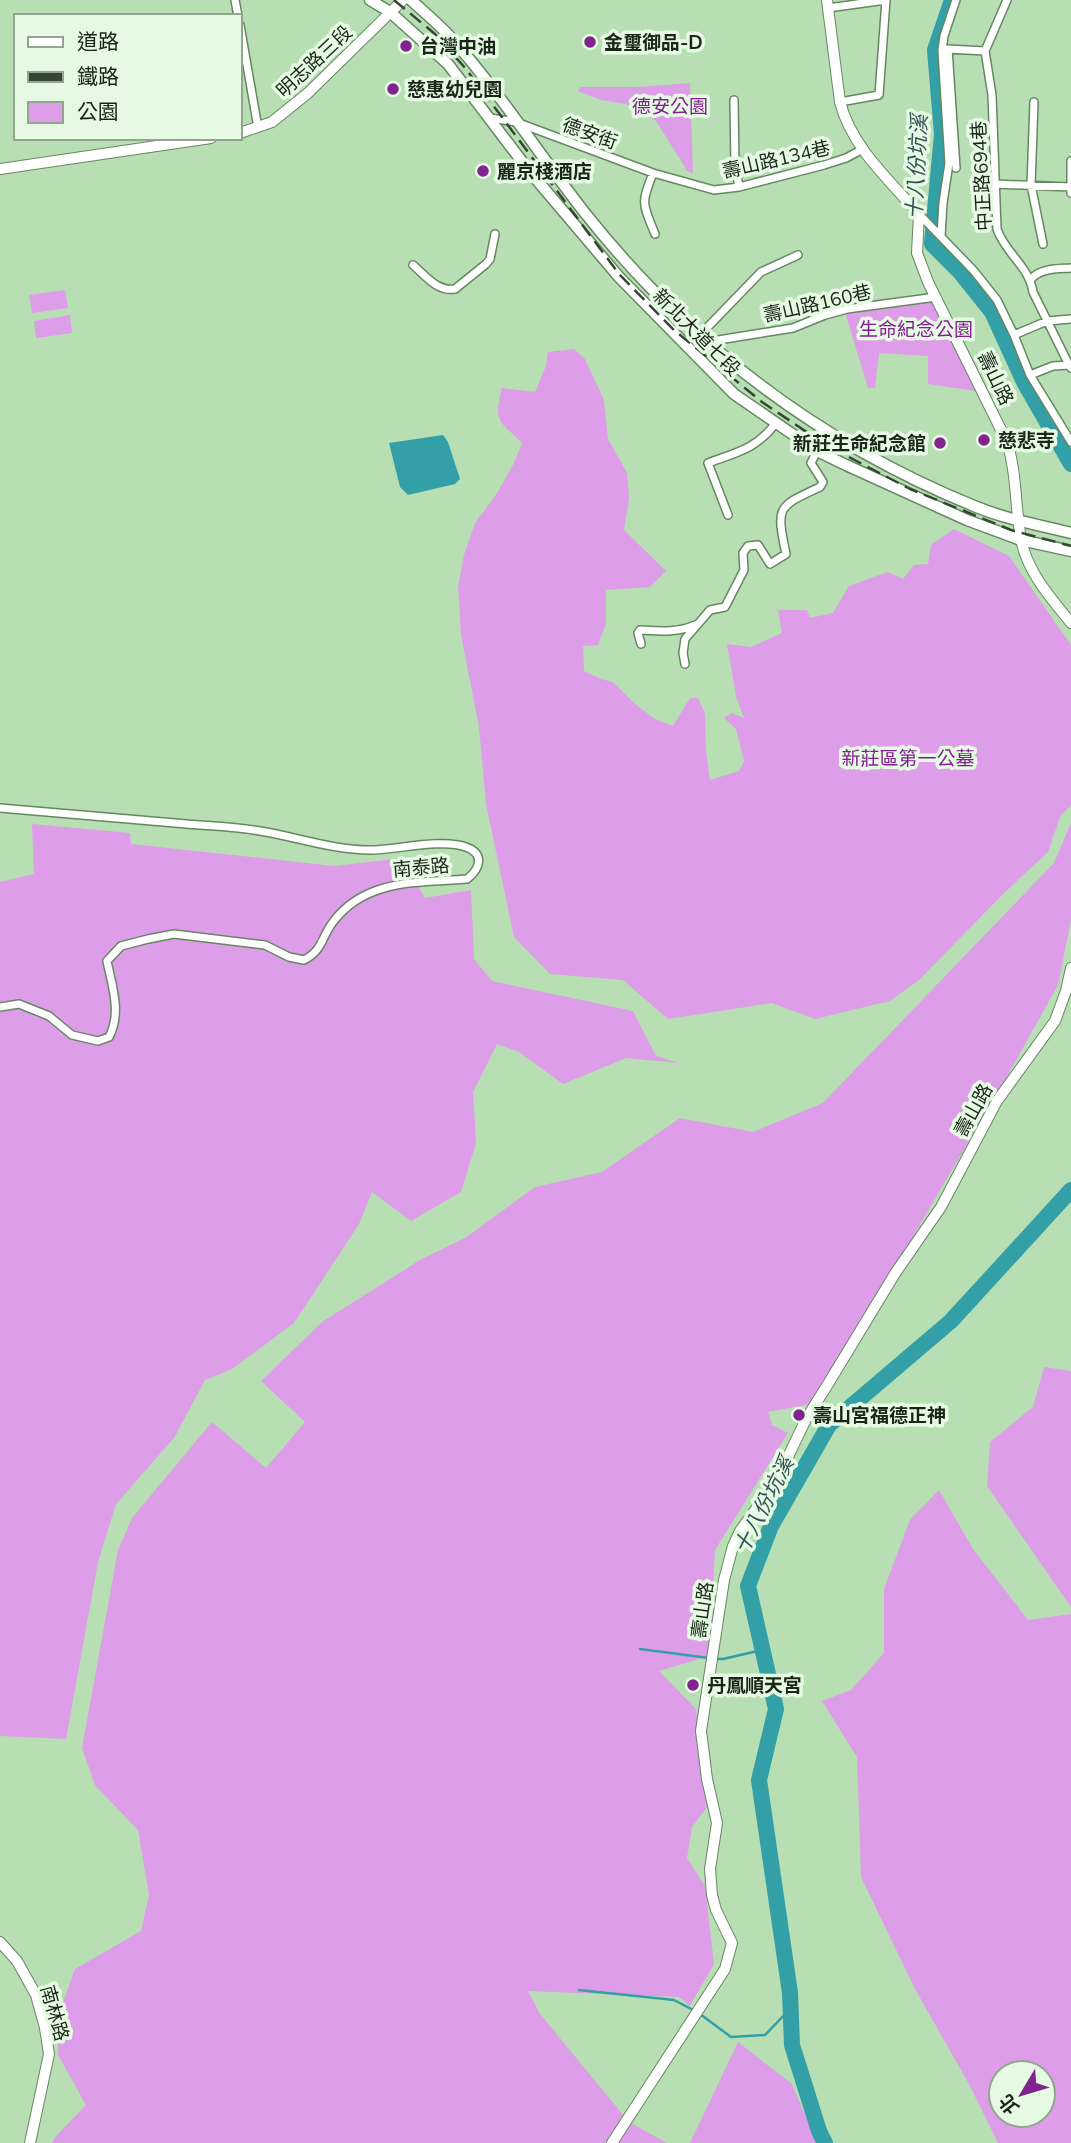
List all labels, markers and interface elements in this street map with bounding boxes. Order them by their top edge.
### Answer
legend [14,14,242,140]
street label: 明志路三段 [271,20,357,102]
text: 道路 [77,28,119,54]
place label: 金璽御品-D [604,30,703,54]
place label: 台灣中油 [420,34,496,58]
marker: 金璽御品-D [582,34,598,50]
marker: 台灣中油 [398,38,414,54]
text: 鐵路 [77,63,119,89]
place label: 慈惠幼兒園 [407,77,502,101]
marker: 慈惠幼兒園 [385,81,401,97]
park label: 德安公園 [632,94,708,118]
text: 公園 [77,98,119,124]
water label: 十八份坑溪 [900,111,932,220]
street label: 德安街 [559,112,621,154]
street label: 中正路694巷 [966,120,996,232]
street label: 壽山路134巷 [720,135,832,183]
place label: 麗京棧酒店 [497,159,592,183]
marker: 麗京棧酒店 [475,163,491,179]
street label: 壽山路160巷 [761,279,873,327]
street label: 新北大道七段 [648,283,746,381]
park label: 生命紀念公園 [859,317,973,341]
street label: 壽山路 [973,347,1019,409]
place label: 慈悲寺 [998,428,1055,452]
place label: 新莊生命紀念館 [793,431,926,455]
marker: 慈悲寺 [976,432,992,448]
marker: 新莊生命紀念館 [932,435,948,451]
park label: 新莊區第一公墓 [841,746,975,770]
street label: 南泰路 [392,853,450,881]
street label: 壽山路 [949,1079,997,1141]
place label: 壽山宮福德正神 [813,1403,946,1427]
marker: 壽山宮福德正神 [791,1407,807,1423]
water label: 十八份坑溪 [728,1450,800,1558]
street label: 壽山路 [686,1580,718,1640]
place label: 丹鳳順天宮 [707,1673,802,1697]
marker: 丹鳳順天宮 [685,1677,701,1693]
street label: 南林路 [36,1982,74,2044]
north arrow [987,2059,1057,2129]
text: 北 [993,2090,1024,2119]

